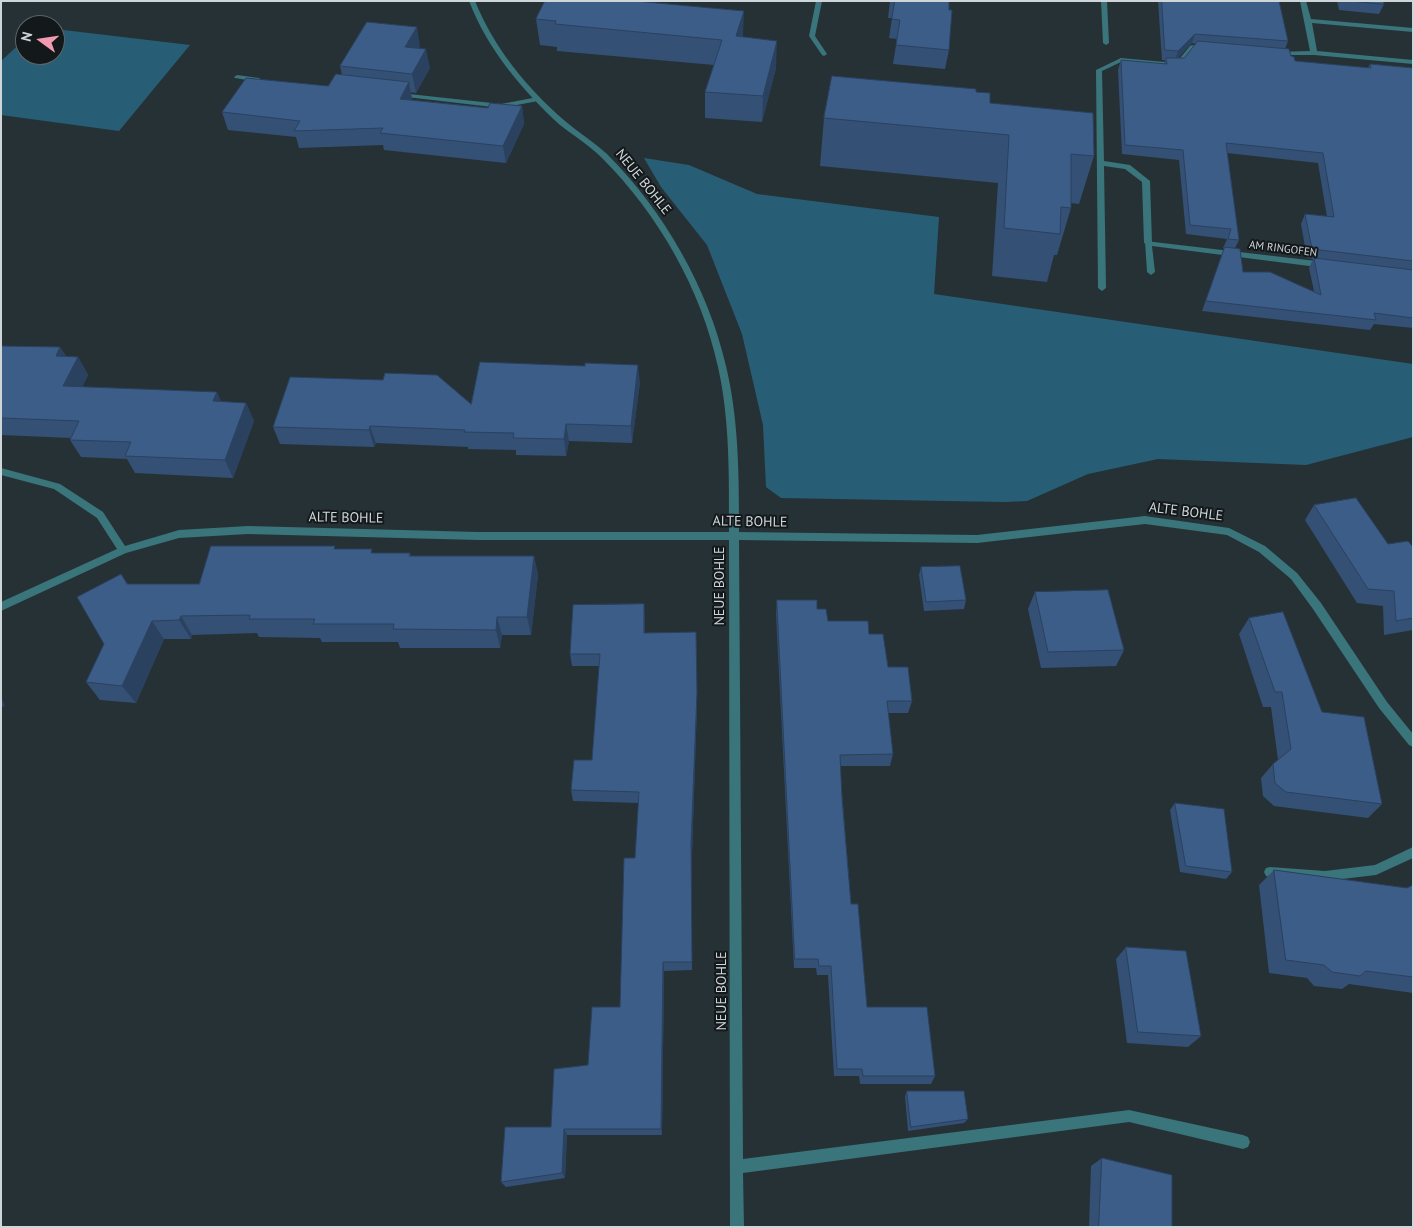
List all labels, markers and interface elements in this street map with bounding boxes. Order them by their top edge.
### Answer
north arrow [15,15,65,65]
text: N [17,30,36,43]
street label: NEUE BOHLE [612,146,674,218]
street label: AM RINGOFEN [1248,238,1318,260]
street label: ALTE BOHLE [1148,499,1224,525]
street label: ALTE BOHLE [309,509,383,527]
street label: ALTE BOHLE [713,513,787,531]
street label: NEUE BOHLE [712,546,728,626]
street label: NEUE BOHLE [714,951,730,1031]

